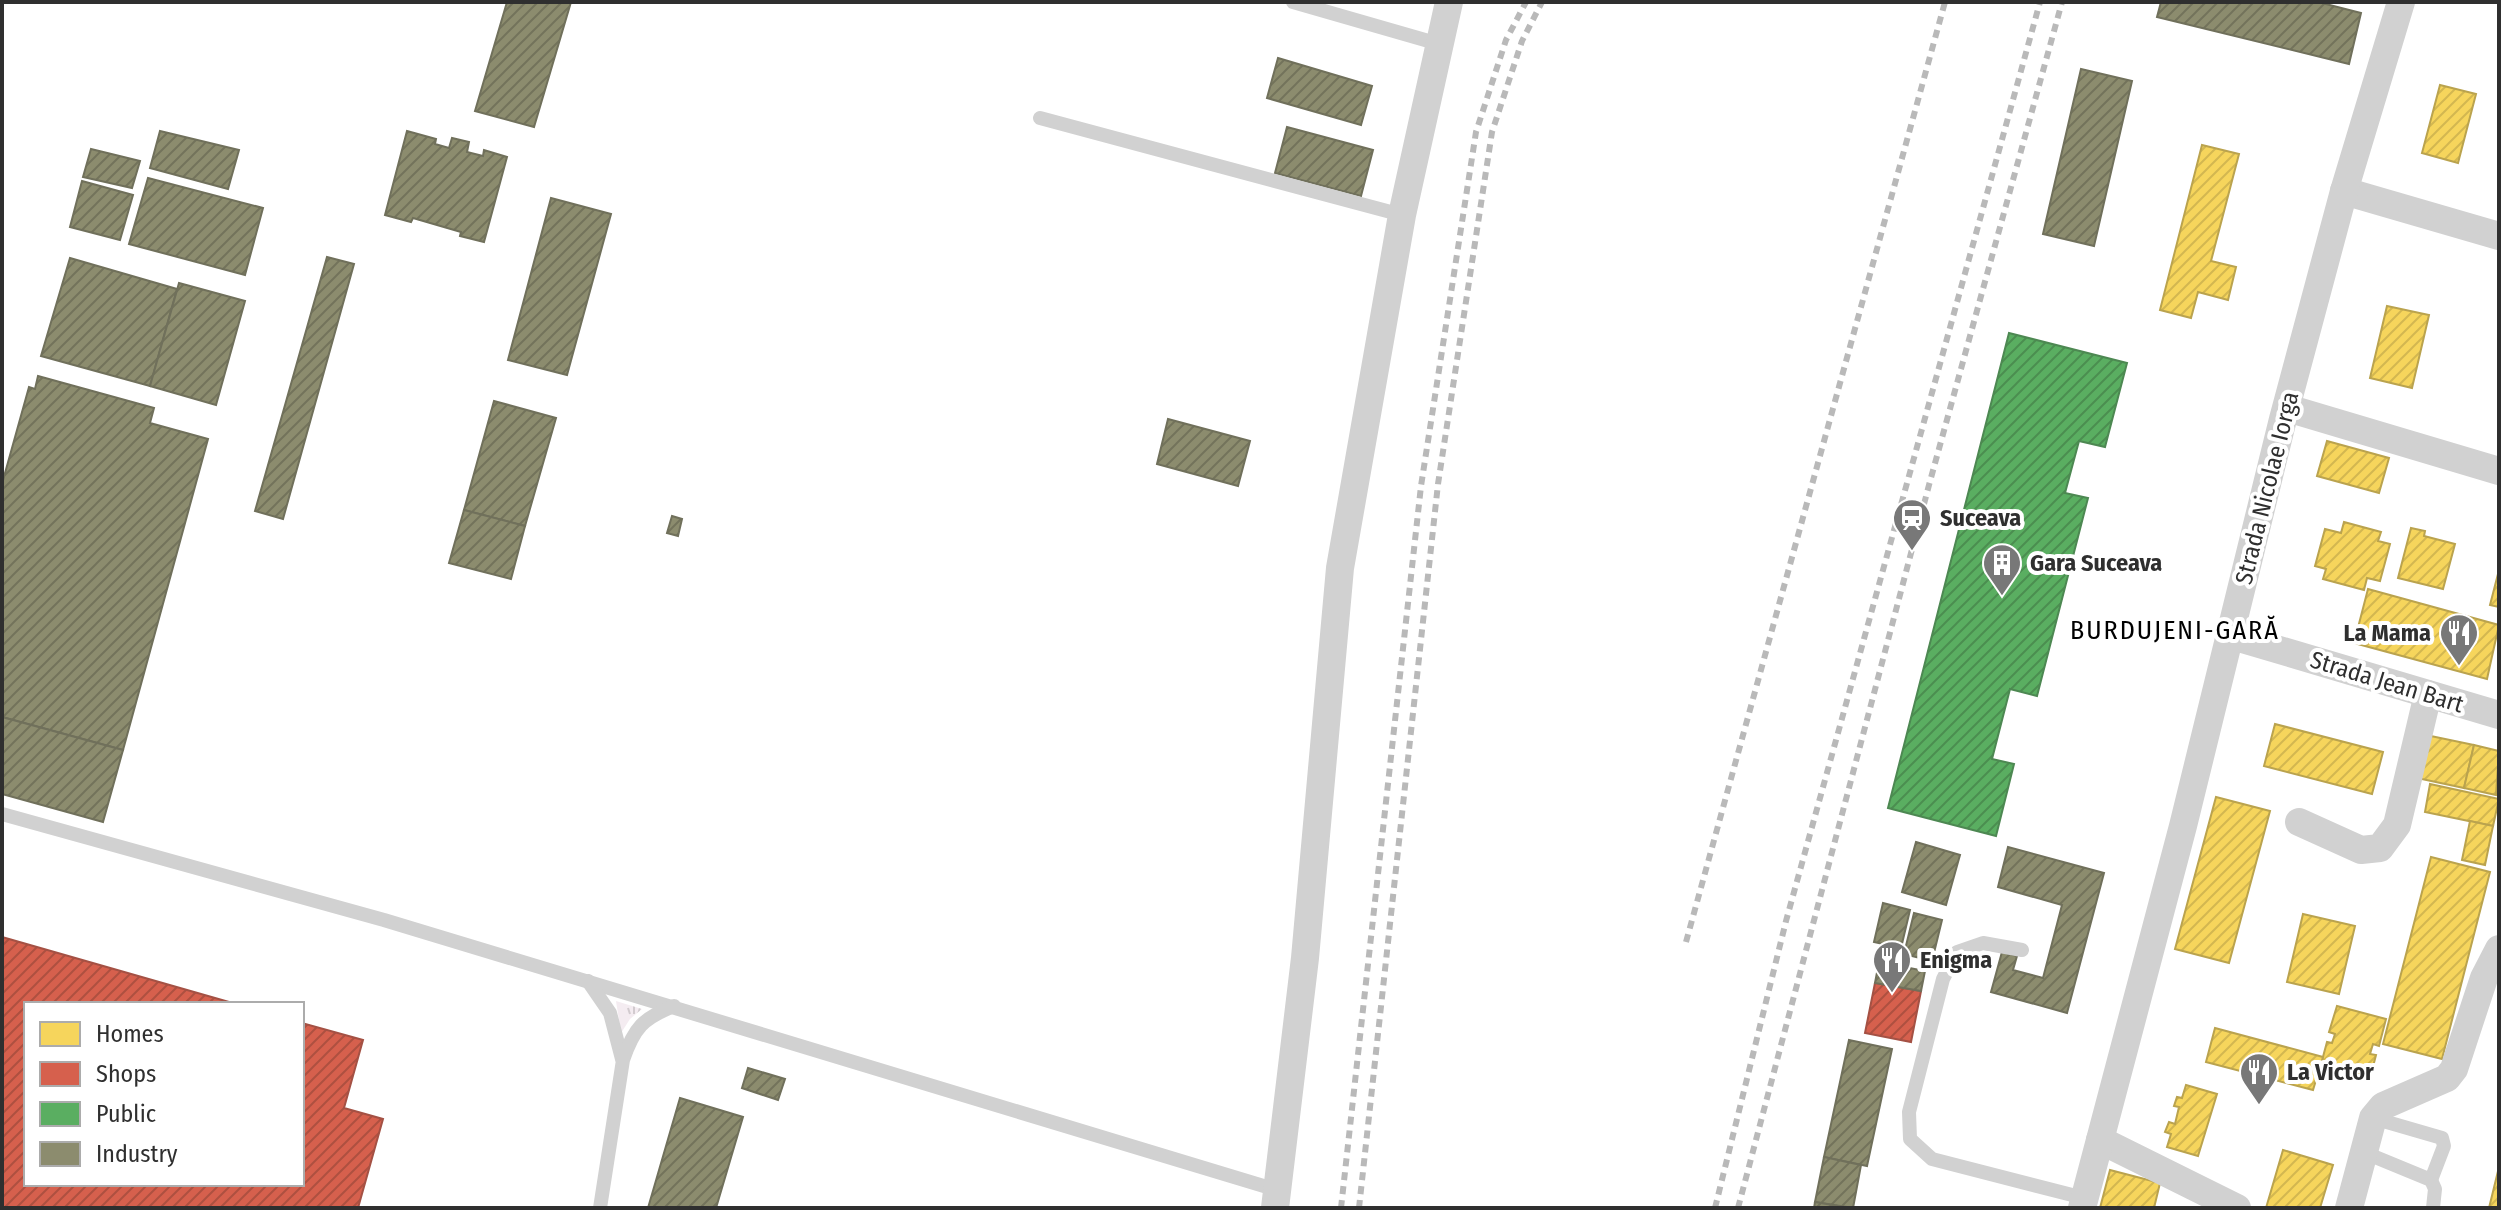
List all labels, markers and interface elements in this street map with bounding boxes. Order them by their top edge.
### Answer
street label: Strada Nicolae Iorga [2230,389,2304,587]
station icon: Suceava [1891,497,1933,552]
place label: Suceava [1940,504,2021,532]
building icon: Gara Suceava [1981,542,2023,597]
place label: Gara Suceava [2030,549,2162,577]
restaurant icon: La Mama [2438,612,2480,667]
district label: BURDUJENI-GARĂ [2070,615,2280,646]
place label: La Mama [2344,619,2431,647]
street label: Strada Jean Bart [2307,645,2467,719]
restaurant icon: Enigma [1871,939,1913,994]
place label: Enigma [1920,946,1992,974]
legend [24,1002,304,1186]
text: Homes [96,1020,164,1048]
restaurant icon: La Victor [2238,1051,2280,1106]
place label: La Victor [2287,1058,2374,1086]
text: Shops [96,1060,156,1088]
text: Public [96,1100,156,1128]
text: Industry [96,1140,178,1168]

